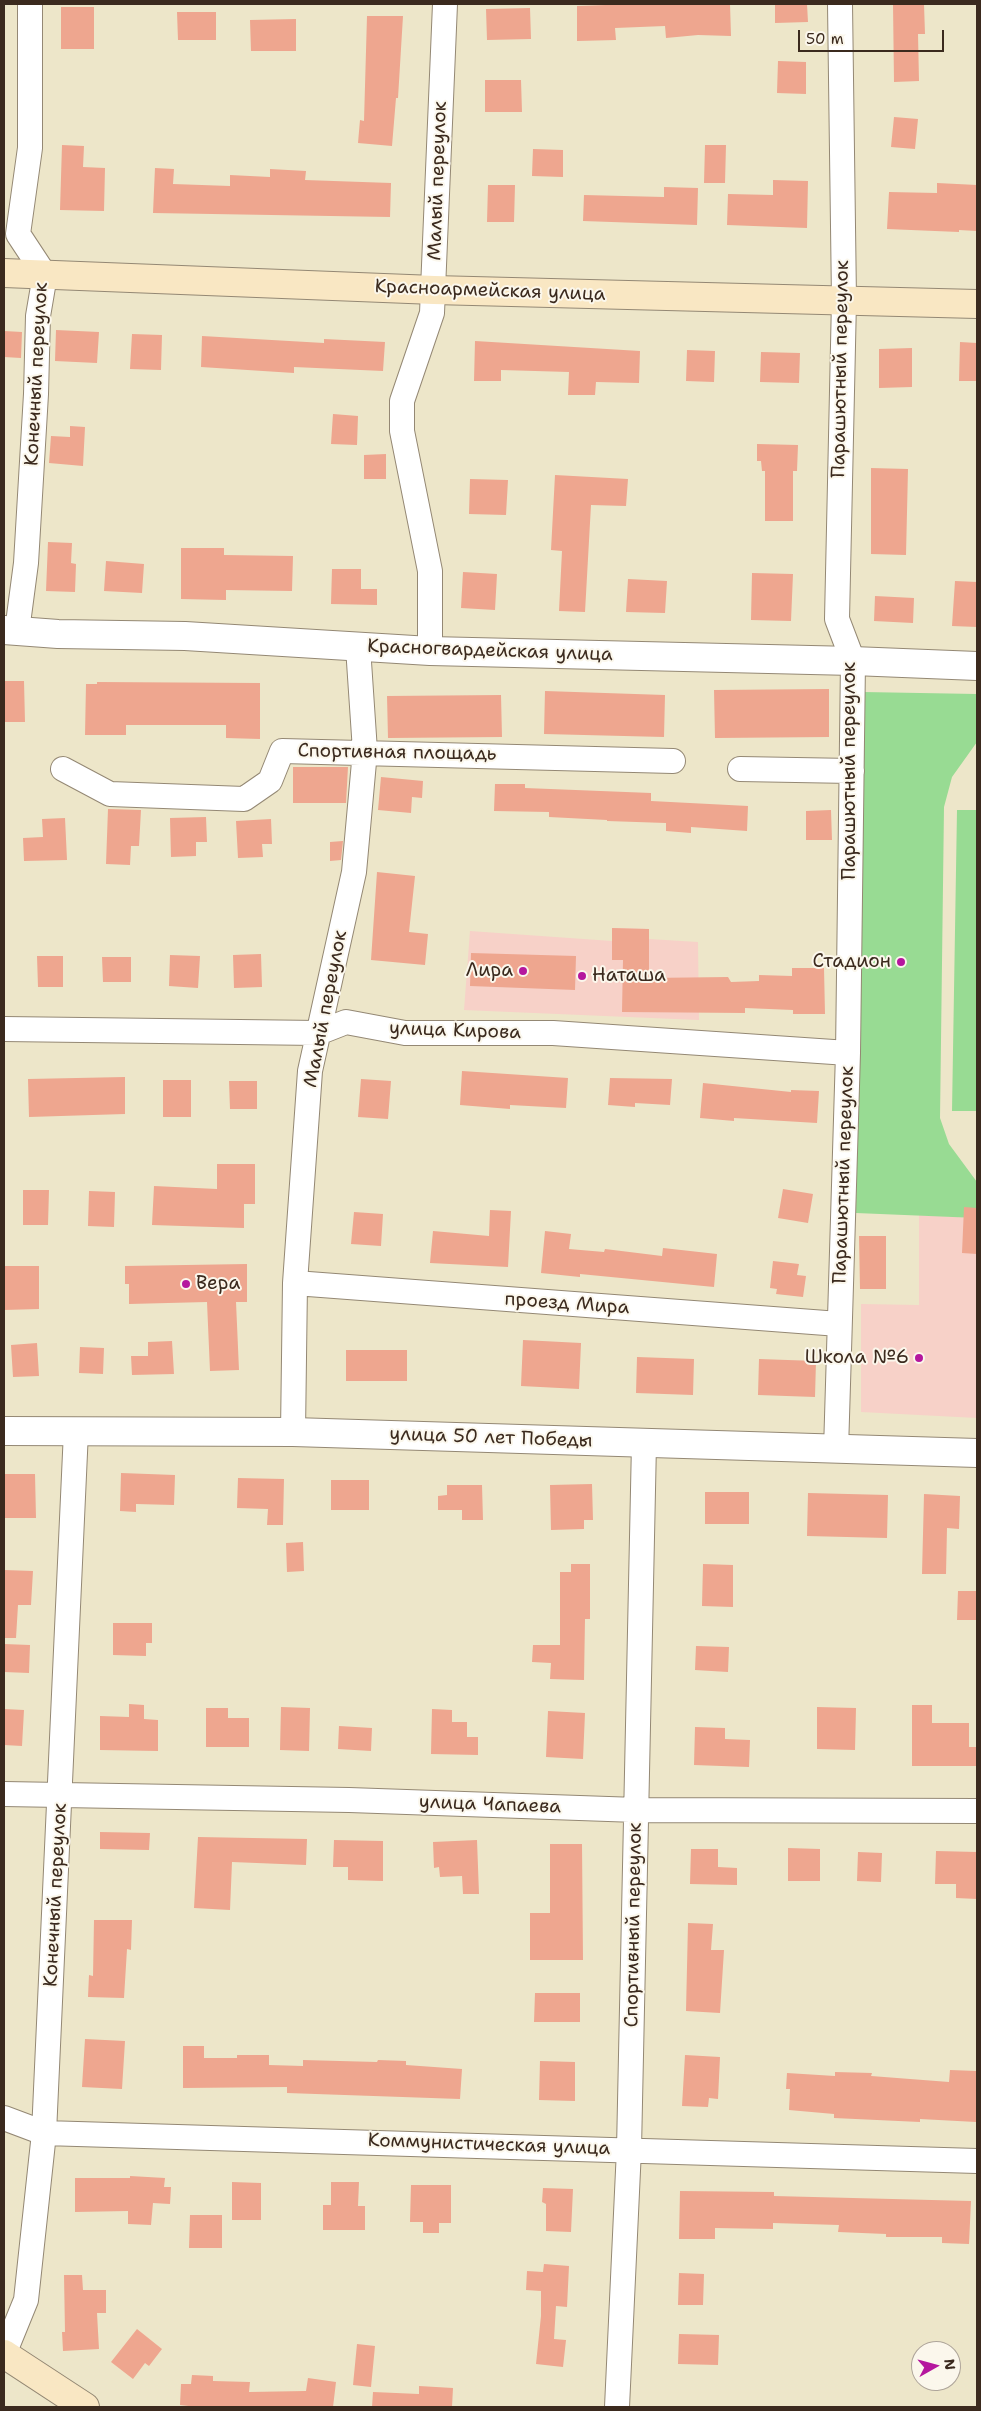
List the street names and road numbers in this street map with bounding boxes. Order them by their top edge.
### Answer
street label: Малый переулок [424,101,452,261]
street label: Парашютный переулок [828,260,854,478]
street label: Красноармейская улица [374,276,606,306]
street label: Конечный переулок [21,281,53,467]
street label: Красногвардейская улица [367,635,613,667]
street label: Парашютный переулок [839,662,861,880]
street label: Спортивная площадь [297,740,497,766]
street label: Малый переулок [300,929,352,1089]
street label: улица Кирова [389,1017,521,1045]
street label: Парашютный переулок [829,1066,859,1284]
street label: проезд Мира [504,1288,630,1320]
street label: улица 50 лет Победы [389,1423,593,1453]
street label: улица Чапаева [419,1791,561,1819]
street label: Конечный переулок [40,1802,72,1988]
street label: Спортивный переулок [621,1822,647,2028]
street label: Коммунистическая улица [367,2129,611,2161]

